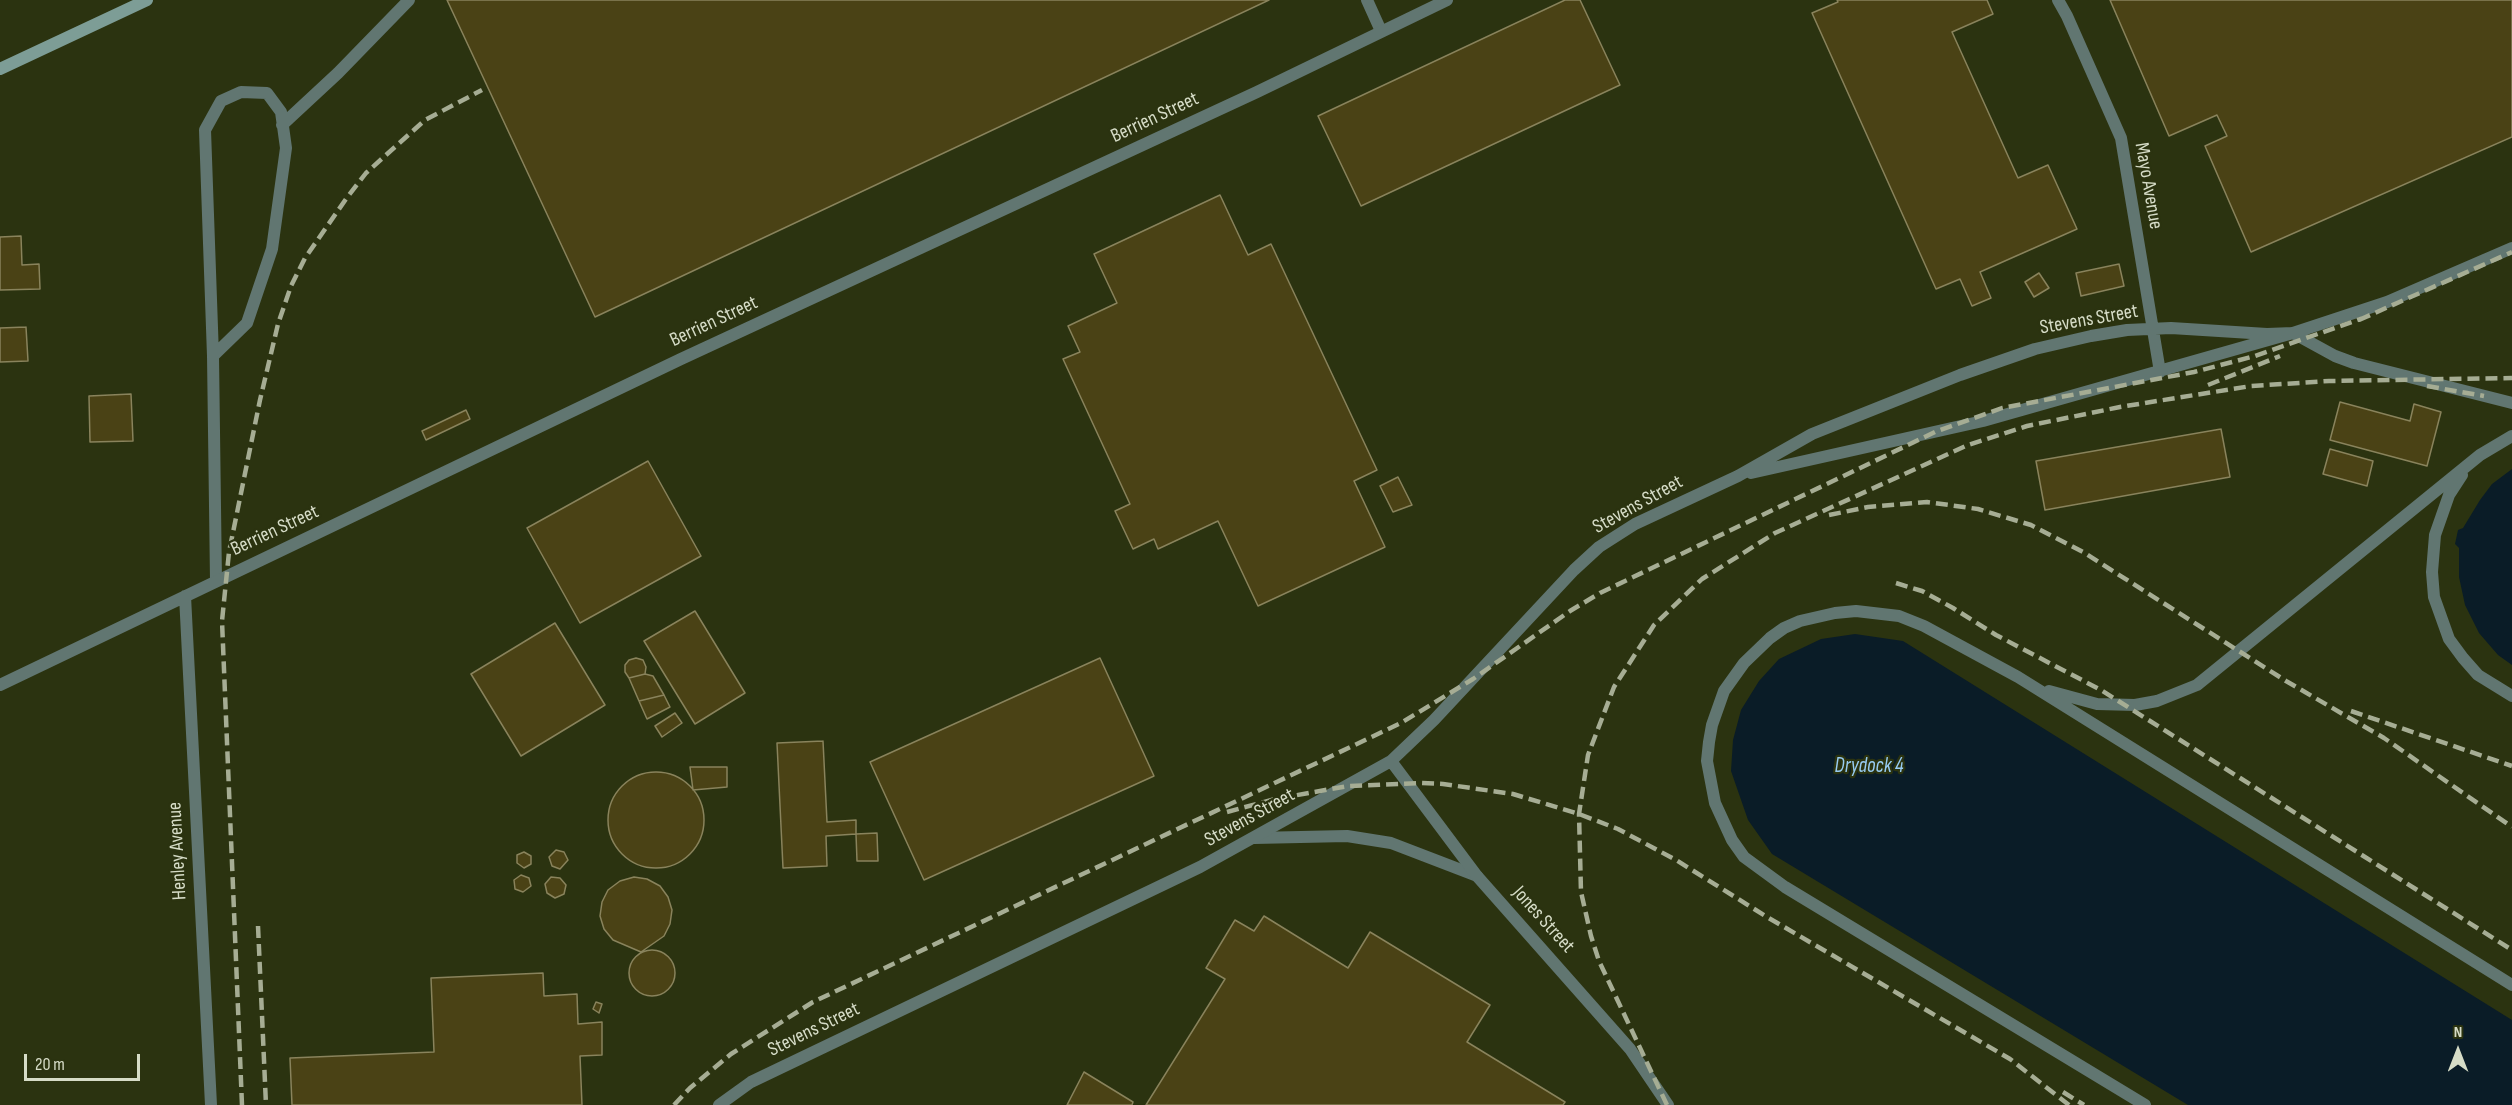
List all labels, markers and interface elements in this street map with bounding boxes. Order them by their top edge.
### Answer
street label: Berrien Street [1107,87,1203,149]
street label: Mayo Avenue [2129,141,2167,231]
street label: Berrien Street [666,291,762,353]
street label: Stevens Street [2038,300,2140,340]
street label: Stevens Street [1589,470,1687,540]
street label: Berrien Street [227,500,323,562]
water label: Drydock 4 [1835,754,1903,780]
street label: Stevens Street [1201,783,1299,853]
street label: Henley Avenue [163,801,193,901]
street label: Jones Street [1507,882,1579,958]
street label: Stevens Street [764,997,864,1063]
north arrow [2428,1021,2488,1081]
text: N [2454,1023,2462,1042]
scale bar [27,1042,142,1080]
text: 20 m [35,1054,65,1075]

